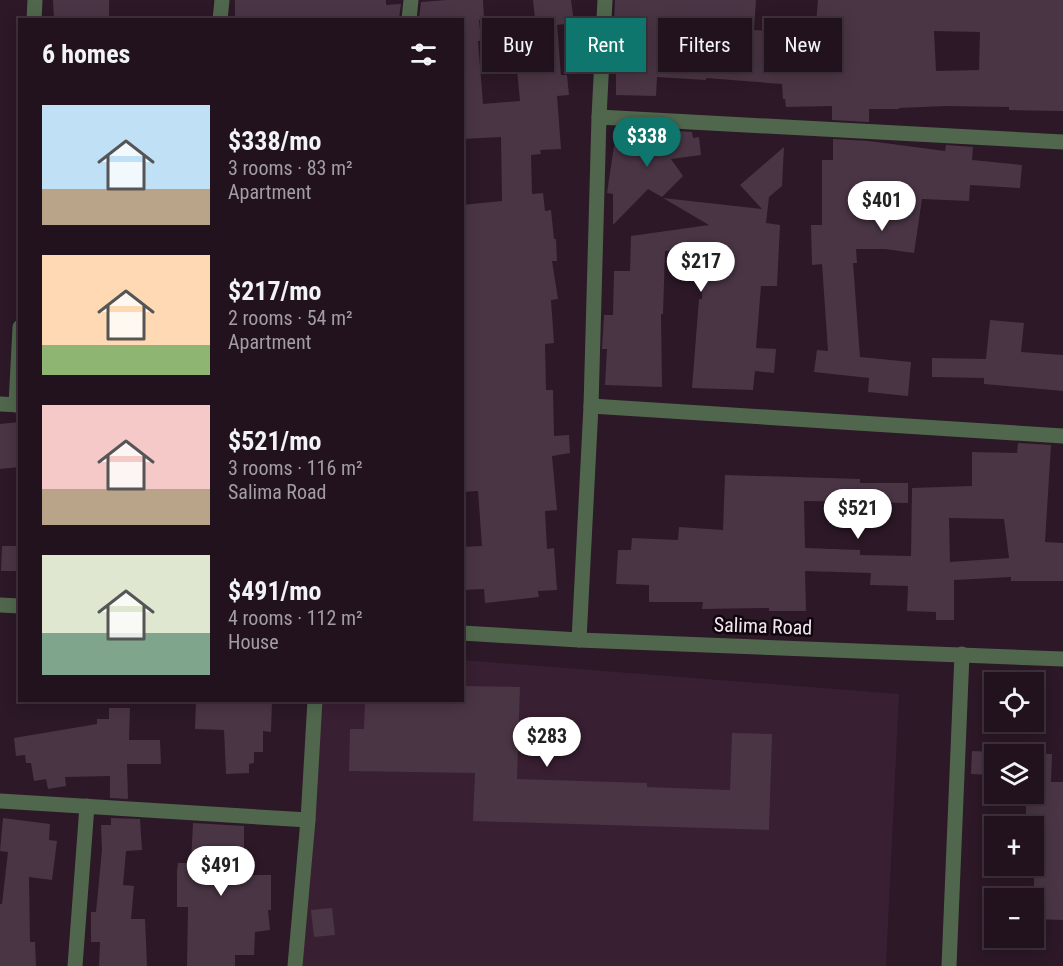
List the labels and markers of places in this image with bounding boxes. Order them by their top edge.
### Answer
pin: $338 [611,117,683,168]
pin: $401 [846,181,918,232]
pin: $217 [665,242,737,293]
pin: $521 [822,489,894,540]
pin: $283 [511,717,583,768]
pin: $491 [185,846,257,897]

